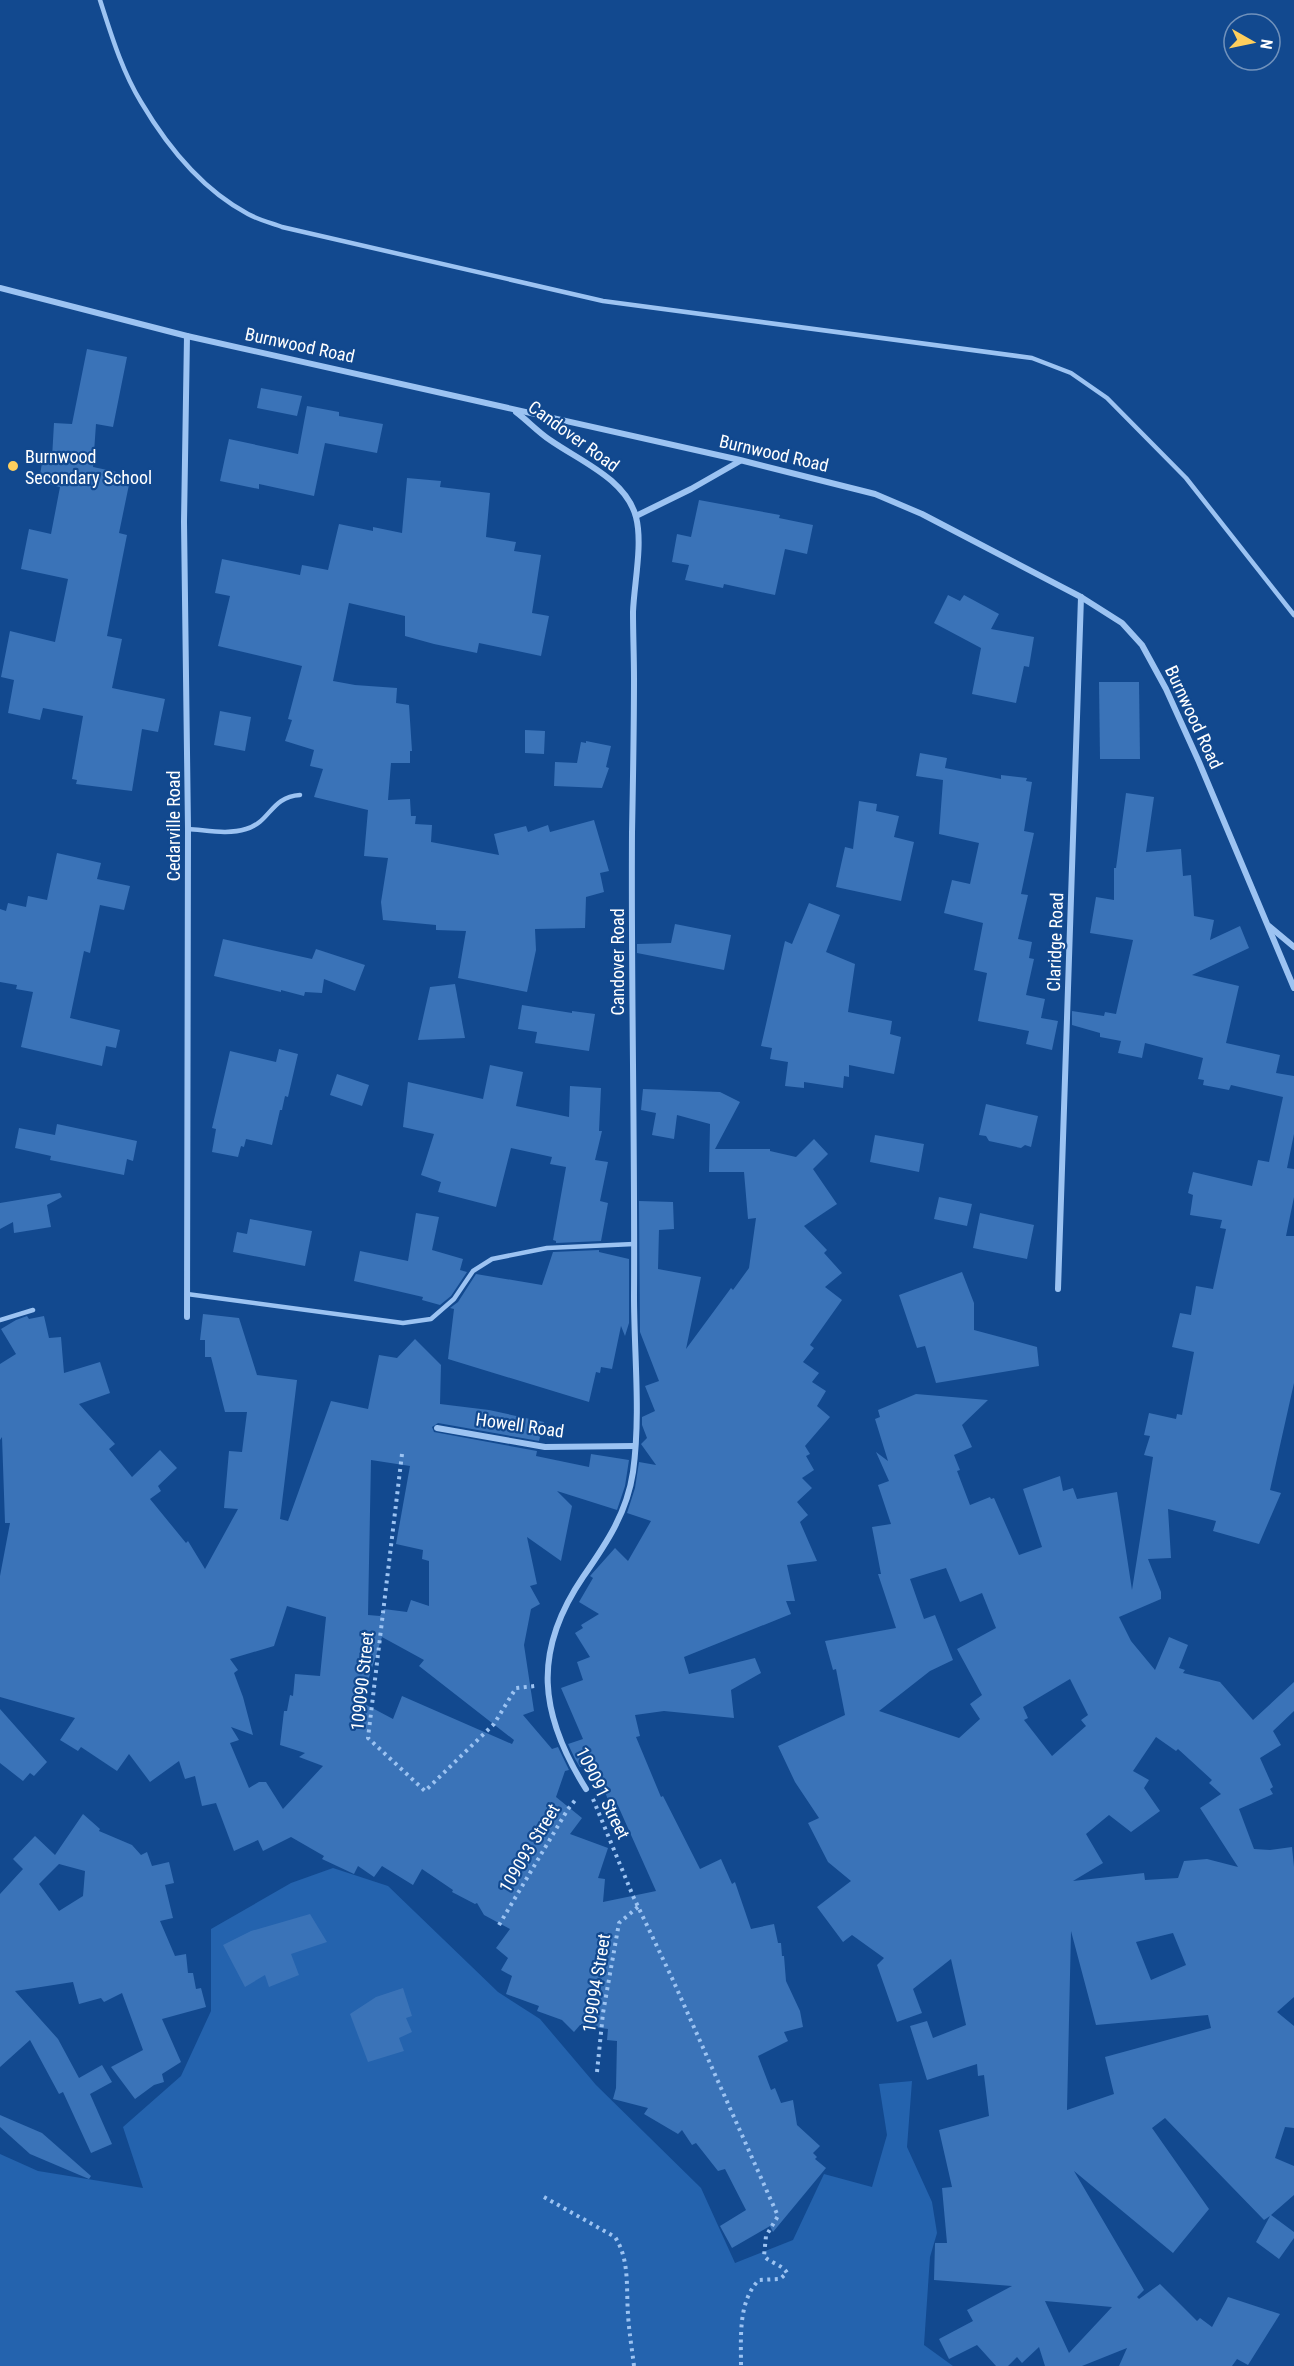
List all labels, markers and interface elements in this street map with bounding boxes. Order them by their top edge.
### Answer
north arrow [1222,12,1282,72]
text: N [1256,38,1276,51]
street label: Burnwood Road [243,323,357,367]
street label: Candover Road [524,396,624,476]
street label: Burnwood Road [717,430,831,476]
place label: Burnwood Secondary School [25,446,152,488]
marker: Burnwood Secondary School [6,459,20,473]
street label: Burnwood Road [1161,662,1227,772]
street label: Cedarville Road [163,771,184,881]
street label: Claridge Road [1043,892,1067,992]
street label: Candover Road [607,908,628,1016]
street label: Howell Road [475,1408,565,1442]
street label: 109090 Street [346,1630,378,1732]
street label: 109091 Street [572,1744,634,1842]
street label: 109093 Street [494,1800,564,1896]
street label: 109094 Street [578,1932,614,2034]

